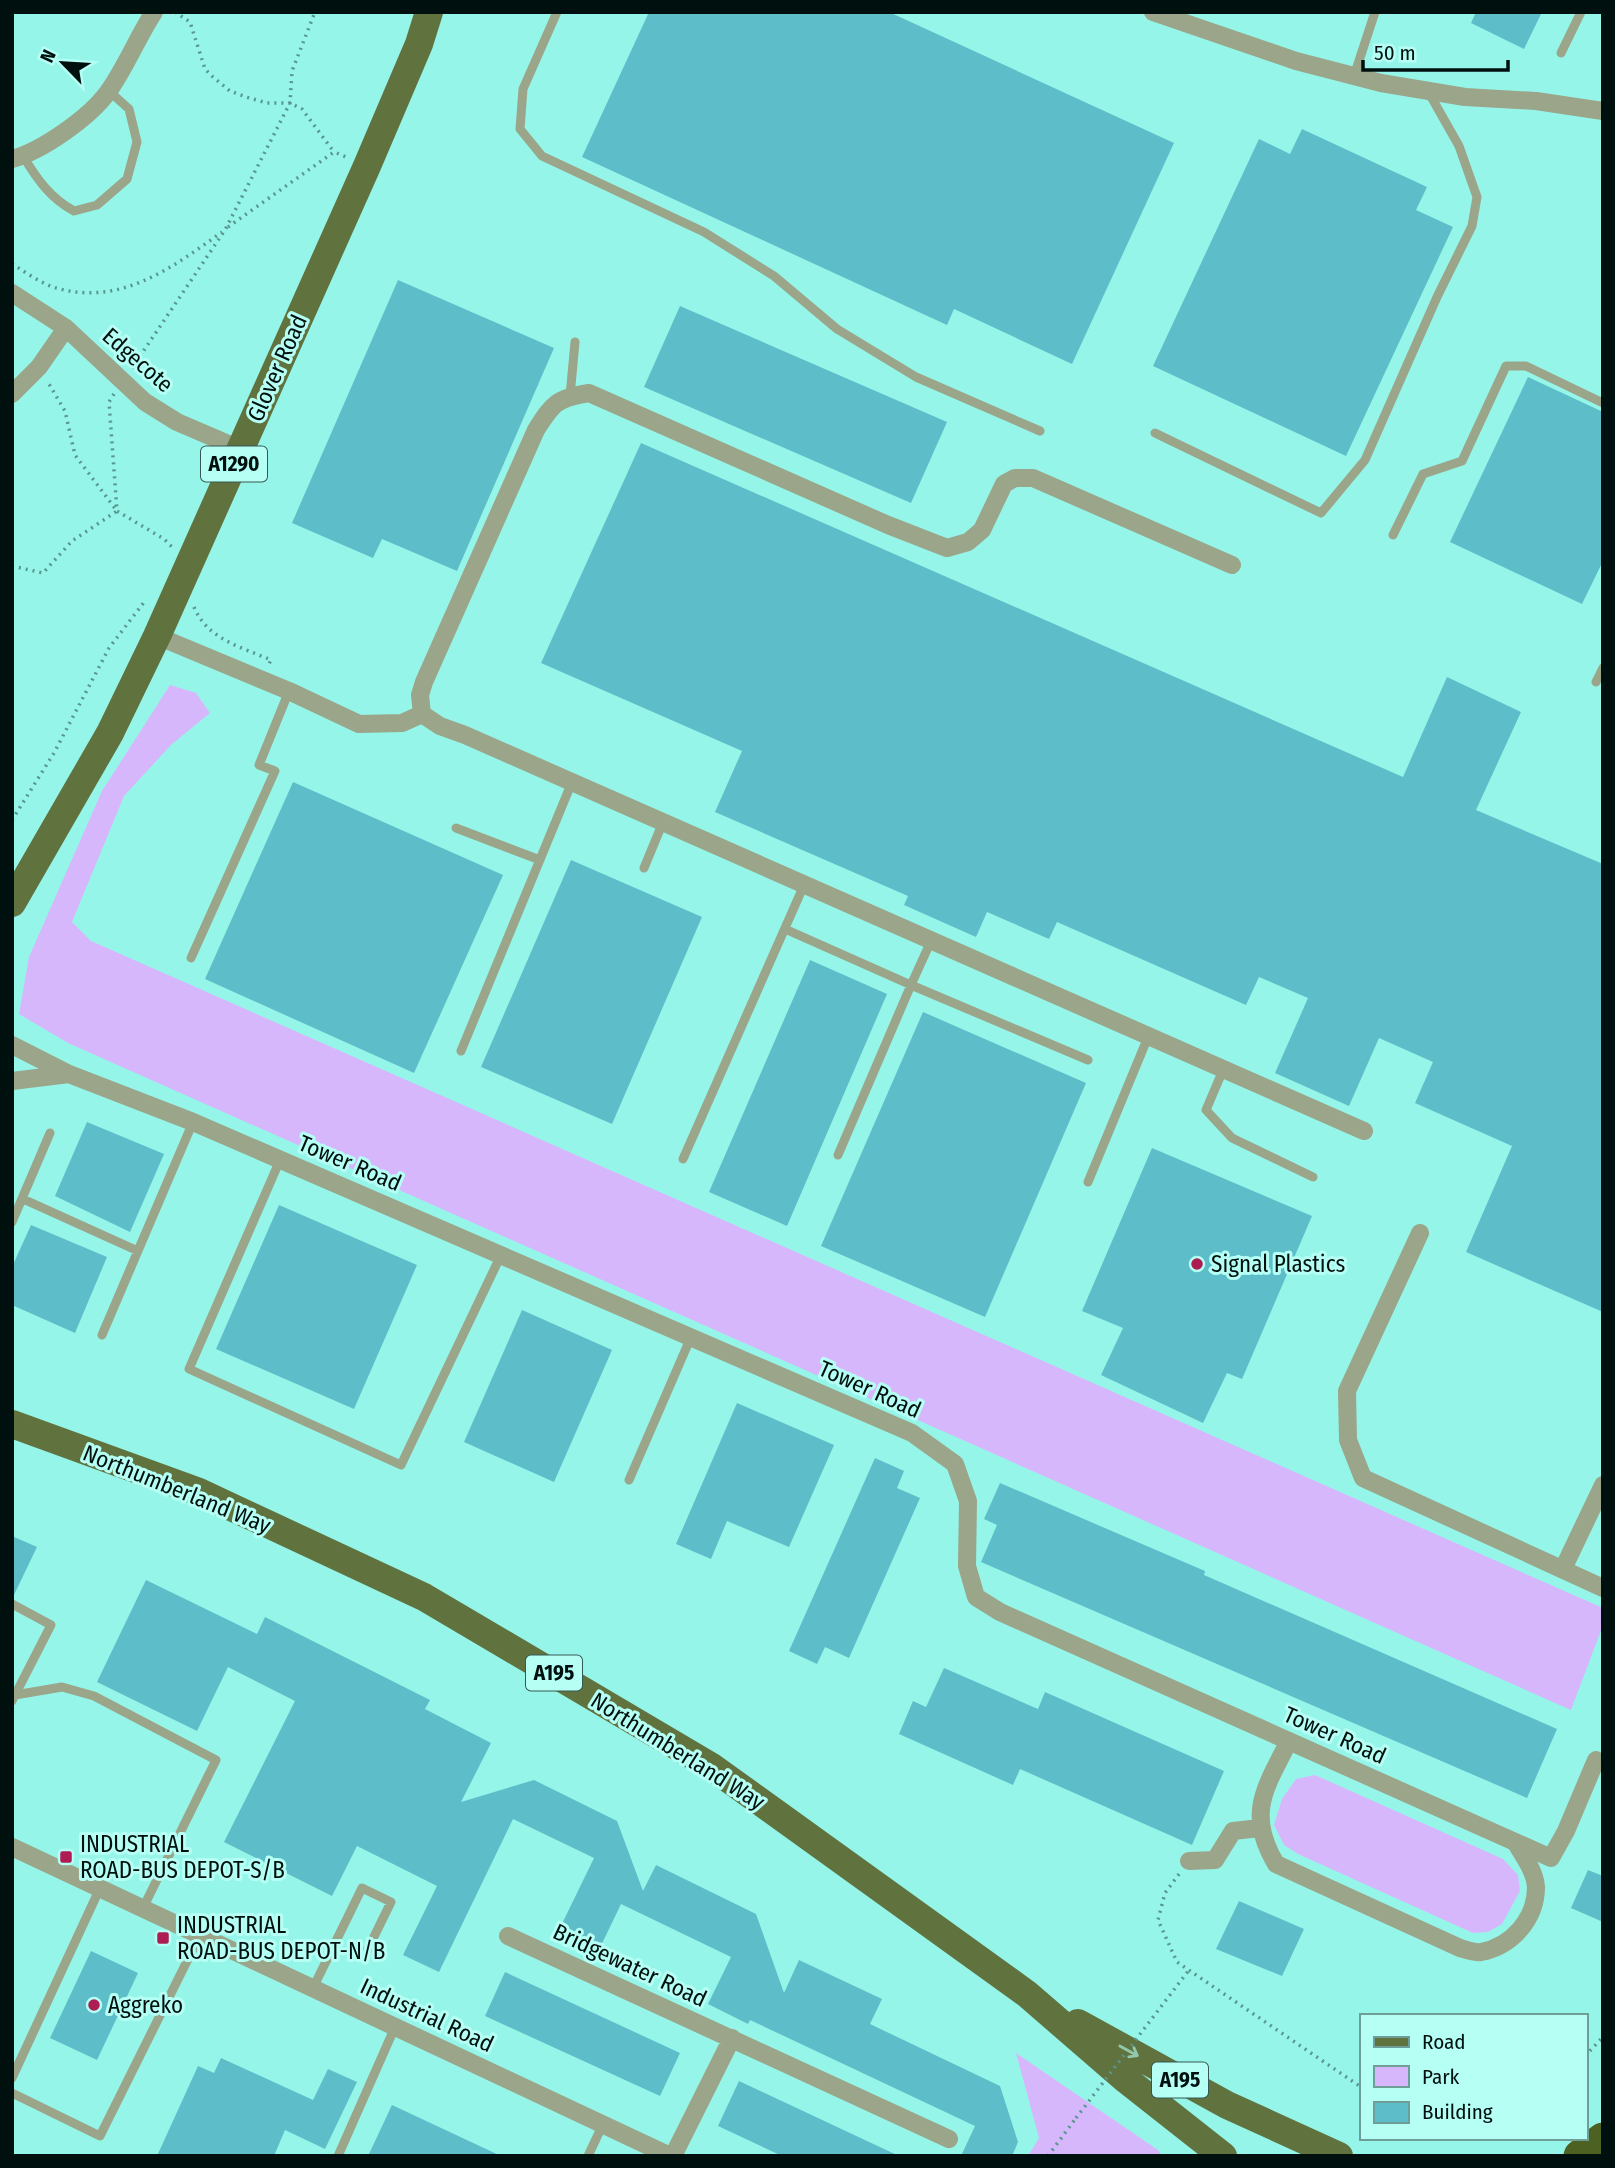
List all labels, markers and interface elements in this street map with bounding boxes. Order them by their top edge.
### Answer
north arrow [28,28,98,98]
scale bar [1363,28,1508,72]
text: 50 m [1374,40,1416,66]
text: N [35,46,61,66]
street label: Glover Road [241,310,313,426]
street label: Edgecote [97,322,179,398]
road number: A1290 [201,447,267,482]
street label: Tower Road [294,1129,406,1197]
place label: Signal Plastics [1211,1250,1345,1278]
marker: Signal Plastics [1189,1256,1205,1272]
street label: Tower Road [815,1354,925,1424]
street label: Northumberland Way [79,1439,276,1540]
road number: A195 [526,1656,582,1690]
street label: Northumberland Way [586,1686,771,1816]
street label: Tower Road [1280,1700,1390,1770]
place label: INDUSTRIAL ROAD-BUS DEPOT-S/B [80,1830,285,1884]
marker: INDUSTRIAL ROAD-BUS DEPOT-S/B [58,1849,74,1865]
place label: INDUSTRIAL ROAD-BUS DEPOT-N/B [177,1911,385,1965]
street label: Bridgewater Road [549,1917,711,2013]
marker: INDUSTRIAL ROAD-BUS DEPOT-N/B [155,1930,171,1946]
street label: Industrial Road [356,1972,498,2058]
place label: Aggreko [108,1991,183,2019]
marker: Aggreko [86,1997,102,2013]
legend [1360,2014,1587,2140]
text: Road [1422,2029,1466,2055]
one-way arrow [1118,2044,1138,2058]
road number: A195 [1152,2062,1208,2098]
text: Park [1422,2064,1460,2090]
text: Building [1422,2099,1493,2125]

